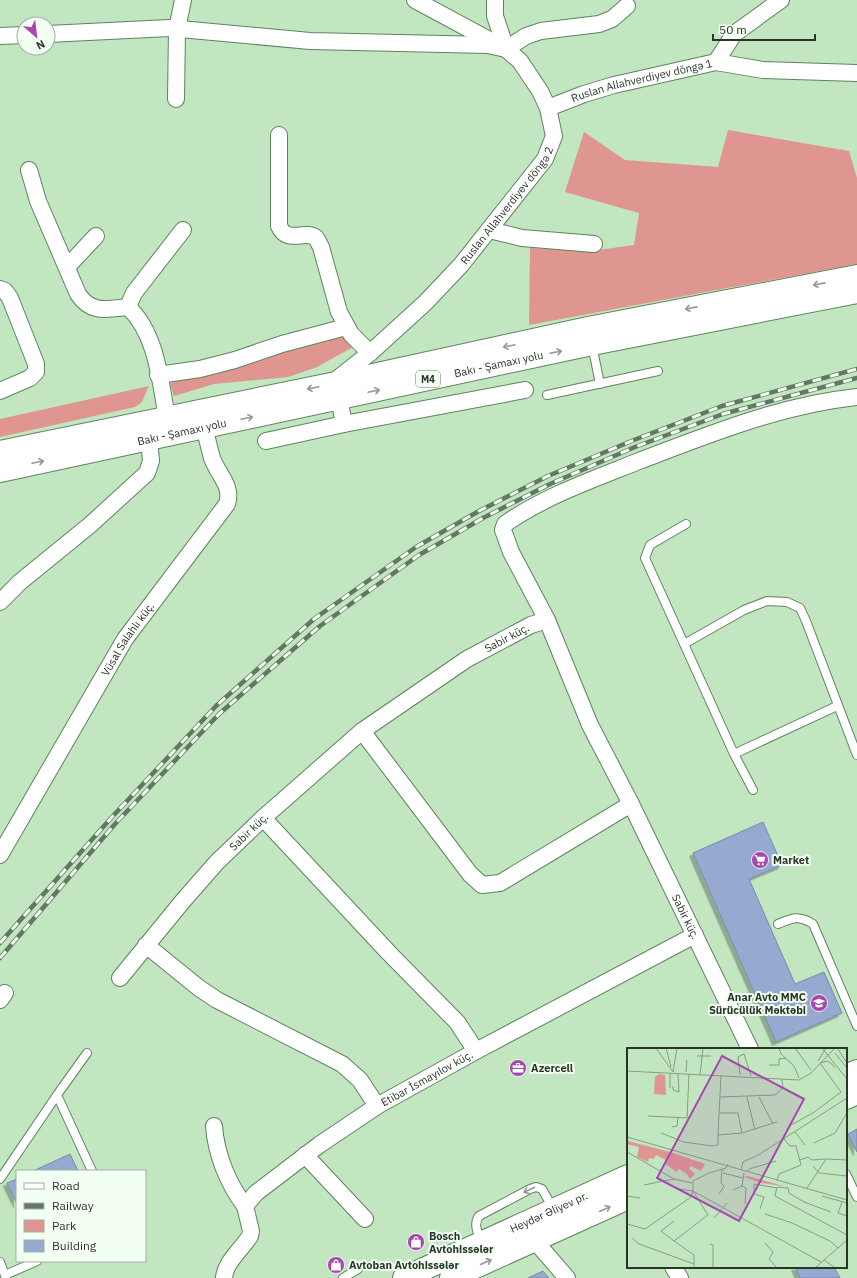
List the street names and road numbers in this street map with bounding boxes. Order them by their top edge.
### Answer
street label: Ruslan Allahverdiyev döngə 1 [569,56,714,105]
street label: Ruslan Allahverdiyev döngə 2 [457,145,556,267]
street label: Bakı - Şamaxı yolu [453,348,545,380]
road number: M4 [416,371,440,387]
street label: Bakı - Şamaxı yolu [136,416,228,448]
street label: Vüsal Salahlı küç. [98,599,157,678]
street label: Sabir küç. [482,620,531,655]
street label: Sabir küç. [226,810,271,854]
street label: Sabir küç. [669,892,703,942]
street label: Etibar İsmayılov küç. [378,1047,475,1109]
street label: Heydər Əliyev pr. [508,1188,590,1236]

